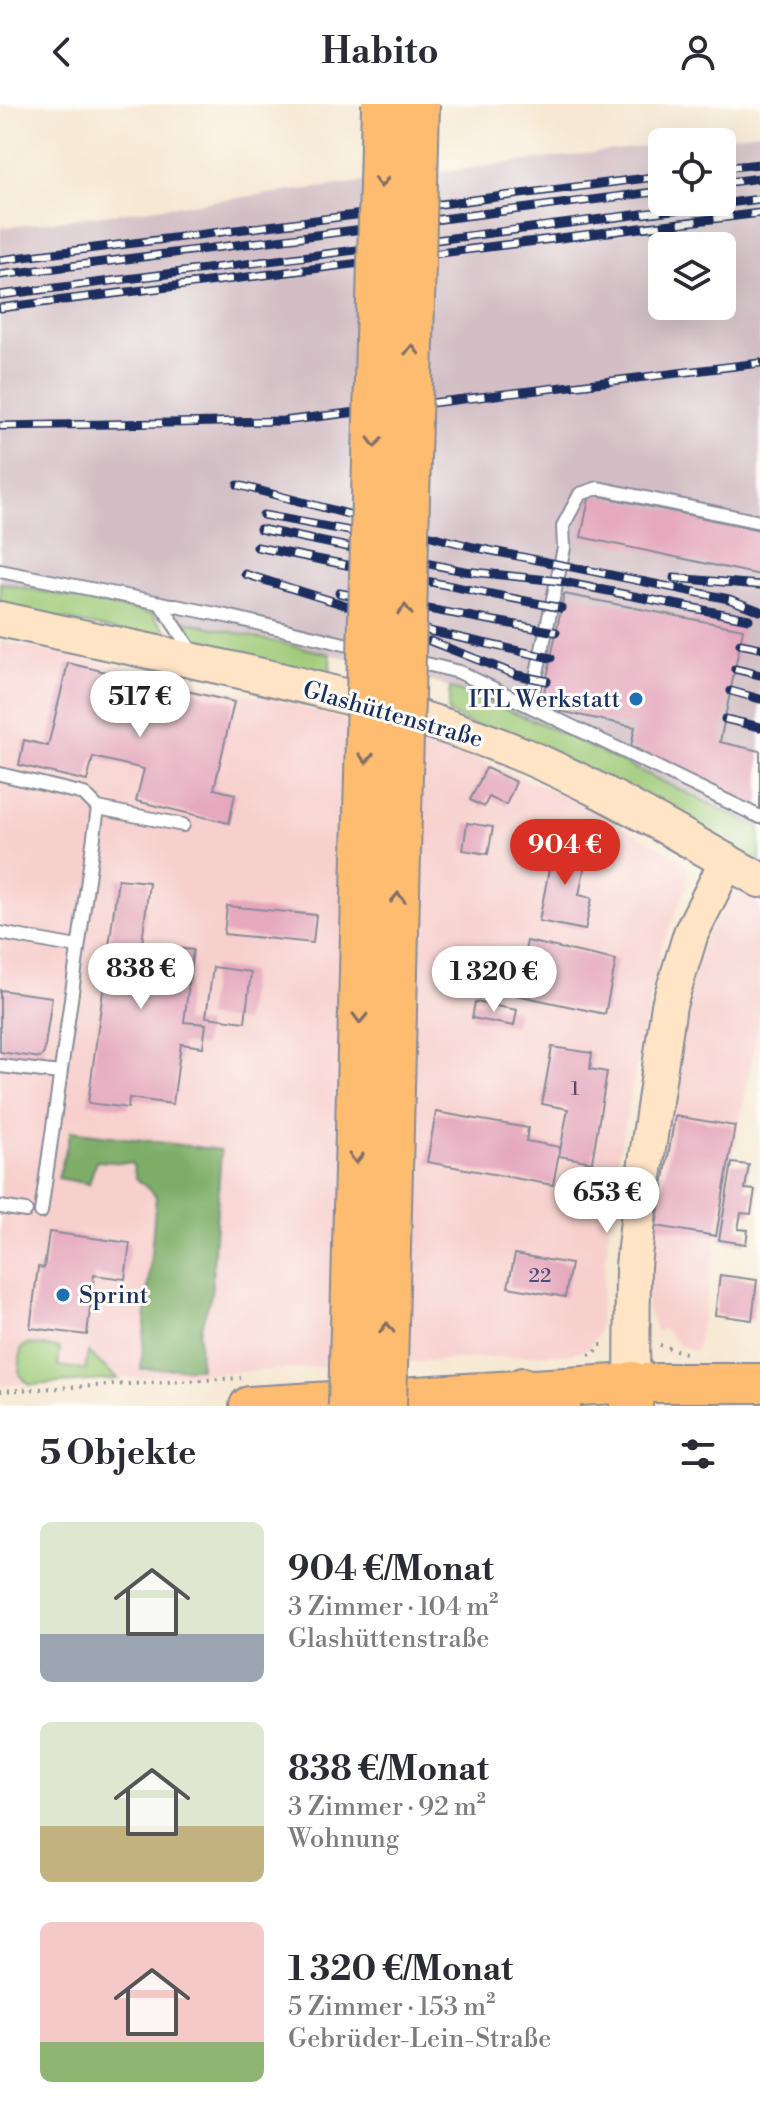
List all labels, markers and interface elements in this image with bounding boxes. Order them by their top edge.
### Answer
icon: back [40,30,84,74]
text: Habito [321,30,439,75]
icon: person [676,30,720,74]
map controls [648,128,736,320]
button: locate [648,128,736,216]
one-way arrow [373,176,390,189]
button: layers [648,232,736,320]
one-way arrow [403,343,420,356]
one-way arrow [366,436,383,449]
one-way arrow [397,603,414,616]
pin: 517 € [84,671,196,739]
street label: Glashüttenstraße [299,675,486,755]
text: 517 € [108,681,172,713]
place label: ITL Werkstatt [469,685,620,715]
marker: ITL Werkstatt [627,690,645,708]
one-way arrow [358,752,375,765]
pin: 904 € [509,819,621,887]
text: 904 € [528,829,602,861]
one-way arrow [390,891,407,904]
pin: 838 € [85,943,197,1011]
pin: 1 320 € [420,946,568,1014]
text: 838 € [106,953,176,985]
text: 1 320 € [450,956,538,988]
one-way arrow [351,1012,368,1025]
house number: 1 [571,1077,580,1102]
one-way arrow [348,1152,365,1165]
pin: 653 € [551,1167,663,1235]
text: 653 € [572,1177,642,1209]
house number: 22 [529,1264,551,1289]
place label: Sprint [79,1281,149,1311]
marker: Sprint [54,1286,72,1304]
one-way arrow [379,1321,396,1334]
icon: filters [676,1432,720,1476]
text: 5 Objekte [40,1433,196,1475]
text: 904 €/Monat [288,1549,494,1591]
icon: home [104,1554,200,1650]
text: 3 Zimmer · 104 m² [288,1591,498,1623]
text: Glashüttenstraße [288,1623,489,1655]
text: 838 €/Monat [288,1749,489,1791]
icon: home [104,1754,200,1850]
text: 3 Zimmer · 92 m² [288,1791,486,1823]
text: Wohnung [288,1823,399,1855]
text: 1 320 €/Monat [288,1949,513,1991]
icon: home [104,1954,200,2050]
text: 5 Zimmer · 153 m² [288,1991,495,2023]
text: Gebrüder-Lein-Straße [288,2023,551,2055]

